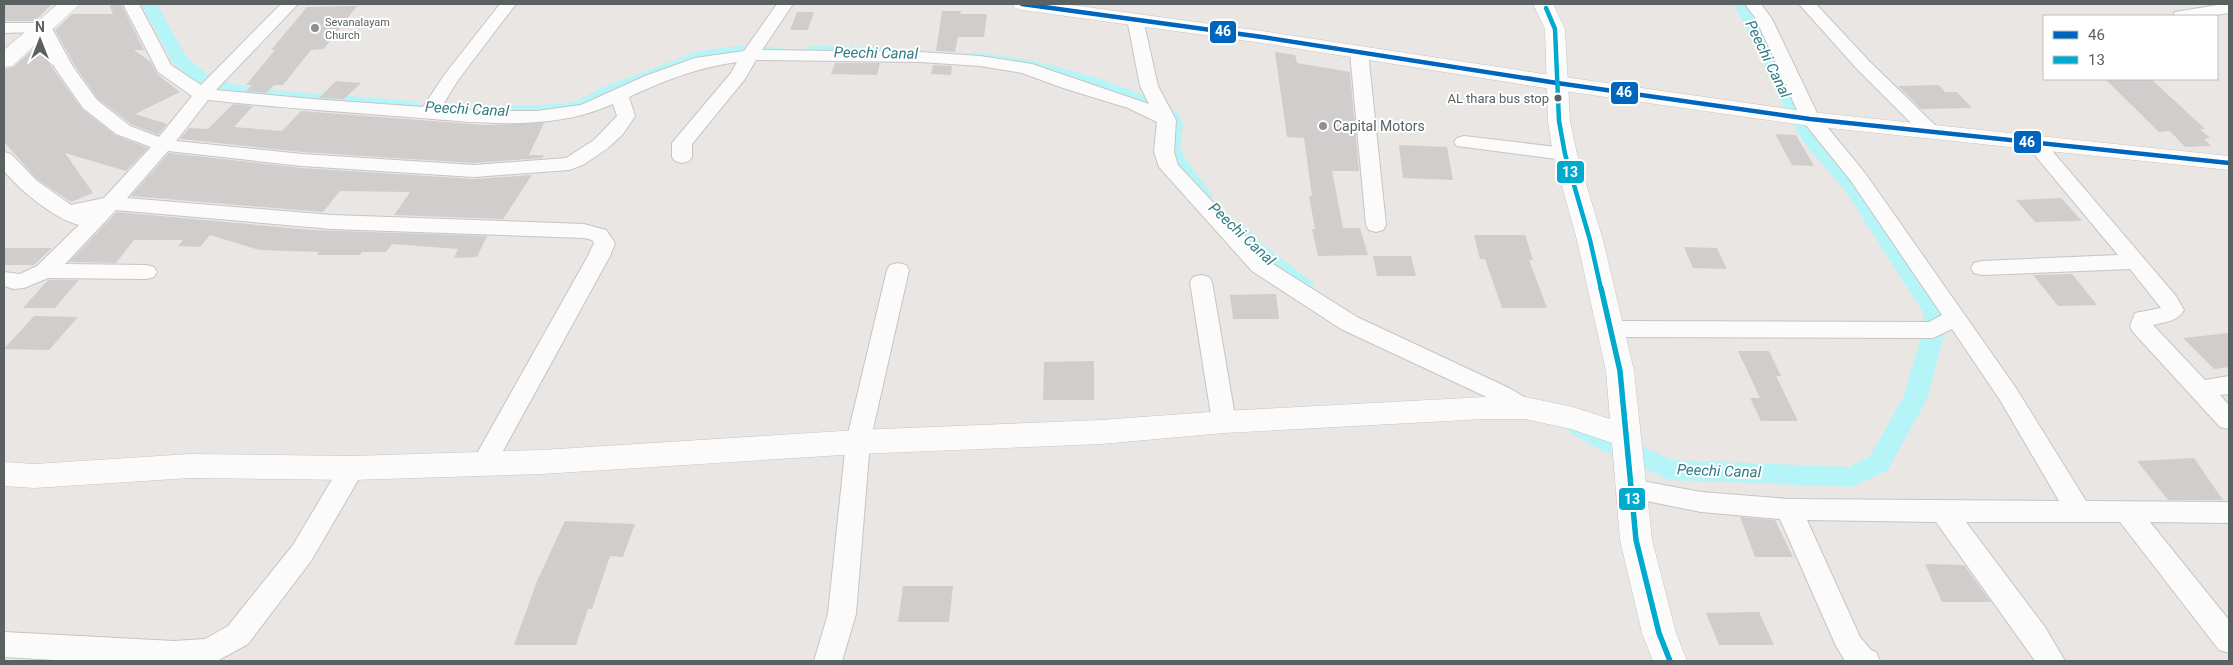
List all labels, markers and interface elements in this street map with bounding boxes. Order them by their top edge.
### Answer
north arrow [15,15,65,65]
legend [2043,15,2218,80]
place label: Sevanalayam Church [325,16,390,42]
water label: Peechi Canal [1741,17,1795,101]
text: N [35,19,45,35]
line badge: 46 [1209,20,1237,44]
marker: Sevanalayam Church [309,22,321,34]
text: 46 [1215,23,1231,39]
text: 46 [2088,26,2105,44]
water label: Peechi Canal [834,43,919,63]
text: 13 [2088,51,2105,69]
line badge: 46 [1610,81,1639,105]
text: 46 [1616,84,1632,100]
place label: AL thara bus stop [1447,91,1549,106]
marker: AL thara bus stop [1553,93,1563,103]
water label: Peechi Canal [424,98,510,120]
place label: Capital Motors [1333,118,1425,134]
marker: Capital Motors [1317,120,1329,132]
line badge: 46 [2013,130,2042,154]
text: 46 [2019,134,2035,150]
line badge: 13 [1556,160,1585,184]
text: 13 [1562,164,1578,180]
water label: Peechi Canal [1205,199,1279,270]
water label: Peechi Canal [1677,461,1762,481]
line badge: 13 [1618,487,1646,511]
text: 13 [1624,491,1640,507]

